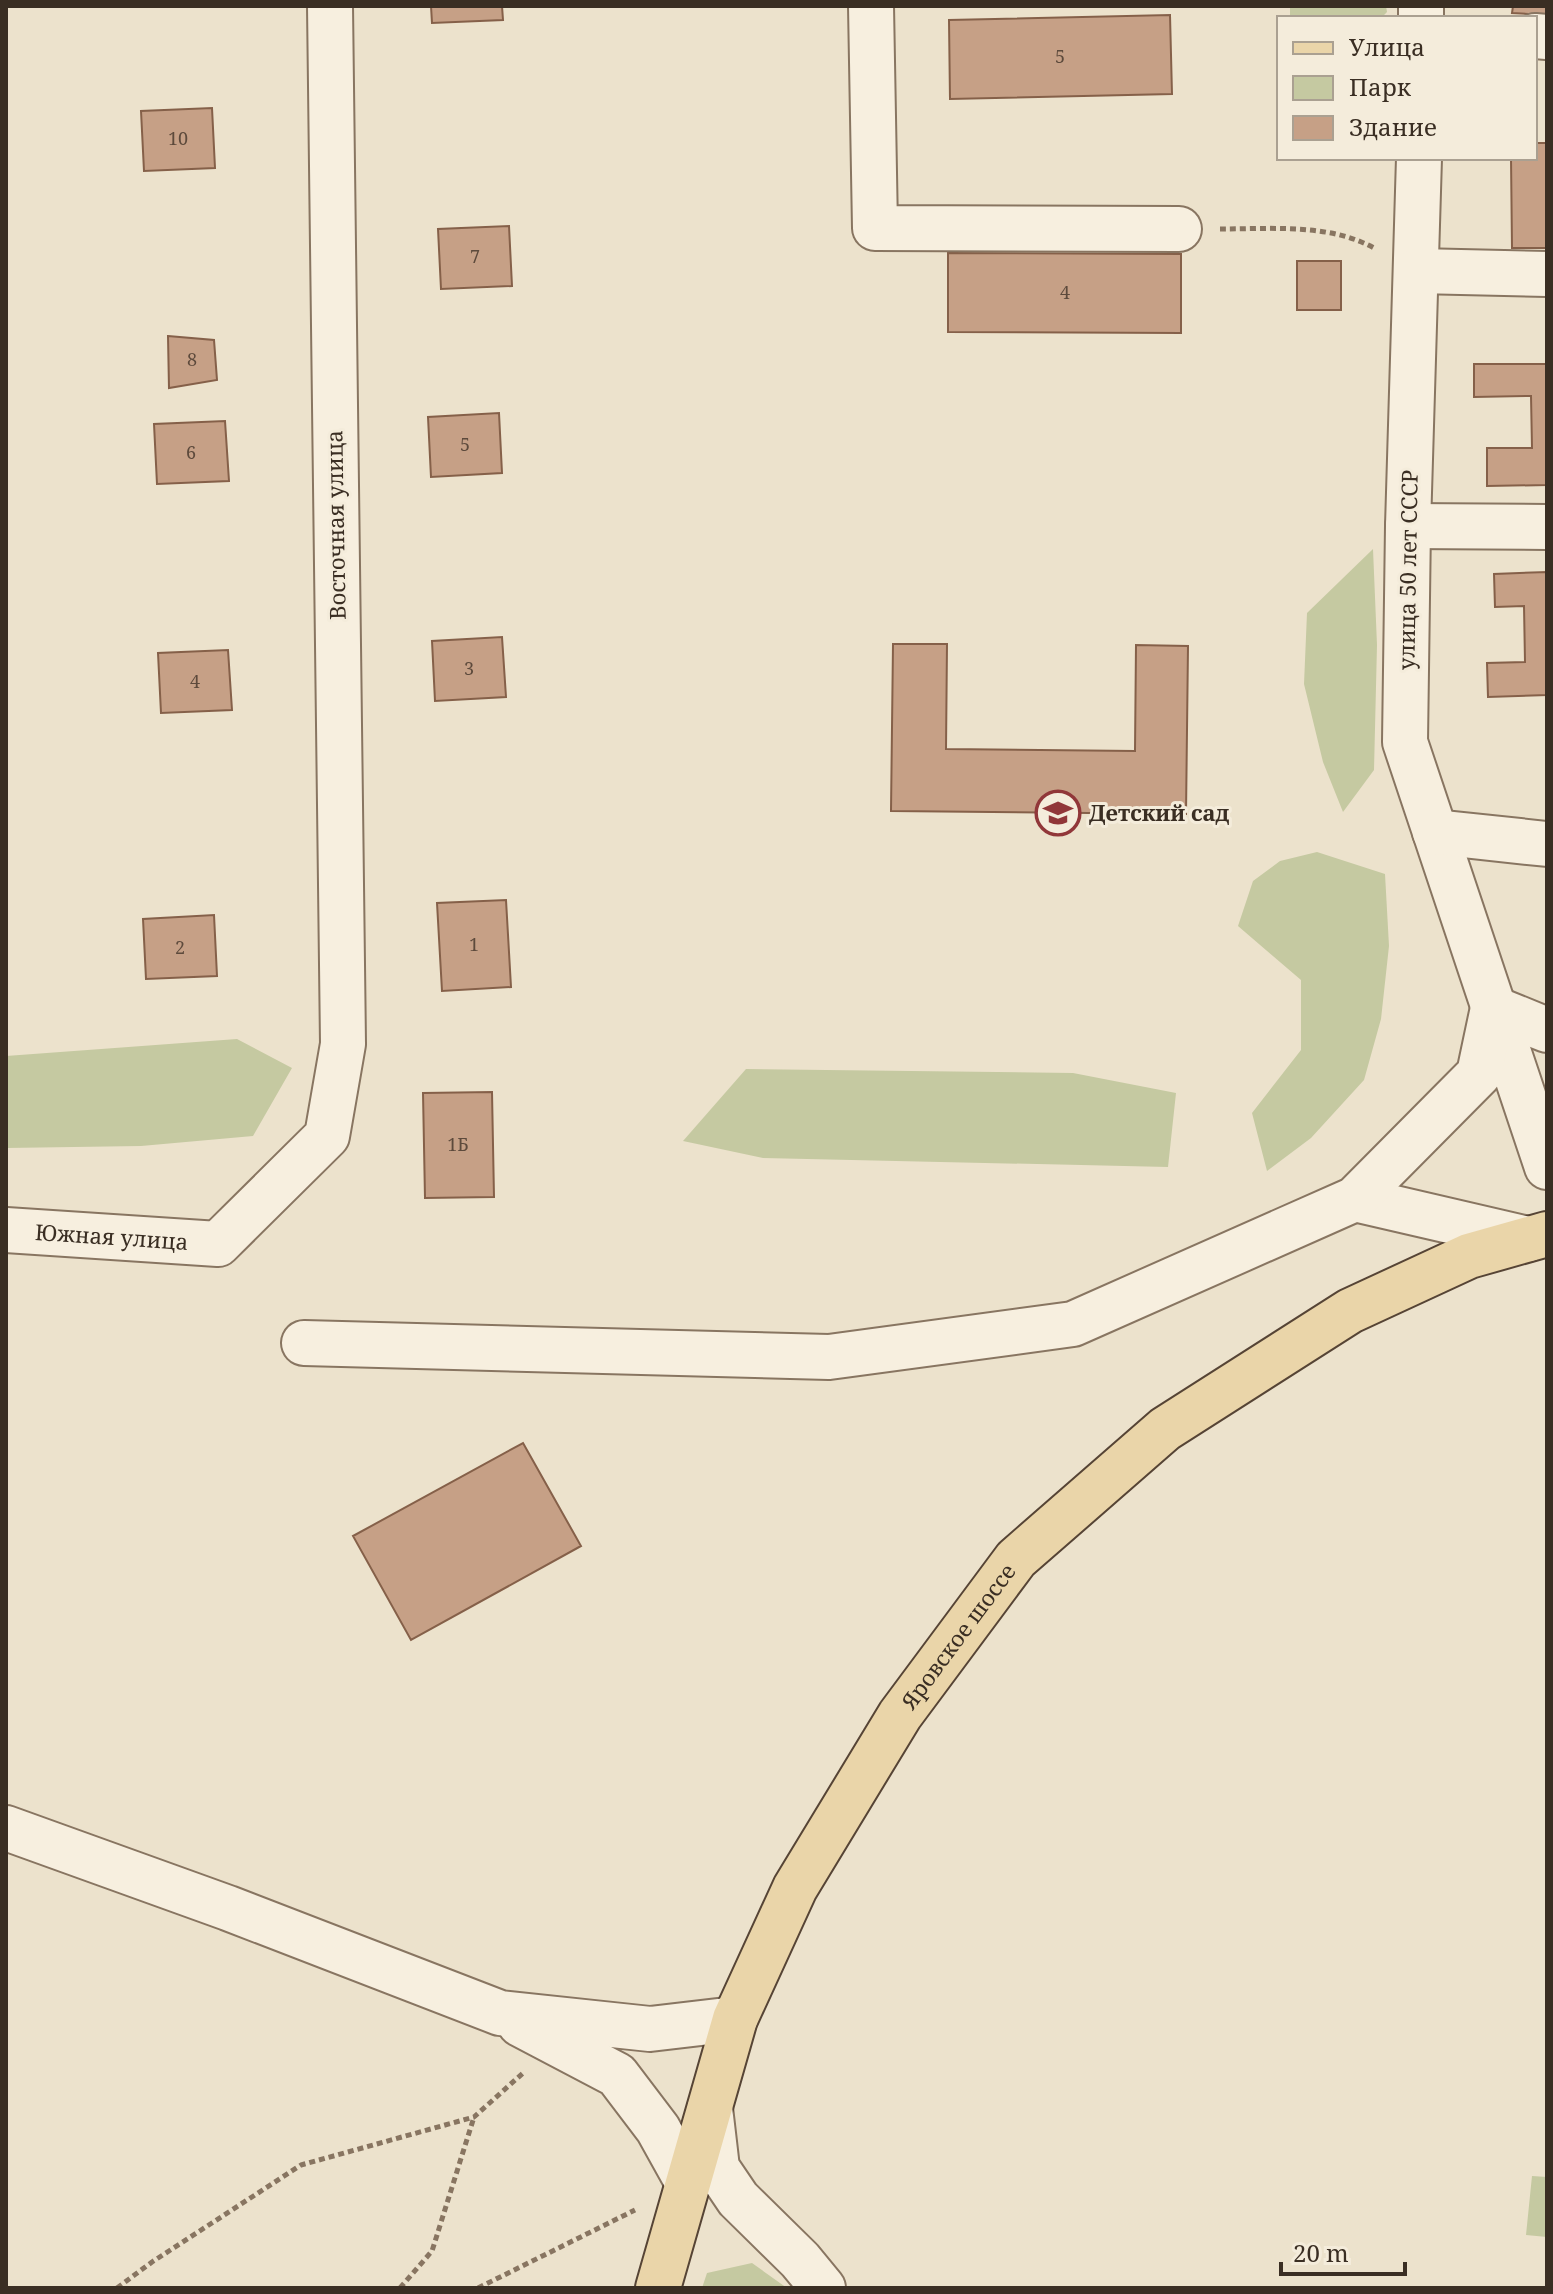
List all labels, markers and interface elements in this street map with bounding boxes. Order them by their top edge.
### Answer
legend [1277,16,1537,160]
text: Улица [1349,30,1425,63]
house number: 5 [1055,44,1065,68]
text: Парк [1349,70,1412,103]
text: Здание [1349,110,1437,143]
house number: 10 [168,126,188,150]
house number: 7 [470,244,480,268]
house number: 4 [1060,280,1070,304]
house number: 8 [187,347,197,371]
street label: Восточная улица [318,430,352,620]
house number: 5 [460,432,470,456]
house number: 6 [186,440,196,464]
street label: улица 50 лет СССР [1390,469,1424,670]
house number: 3 [464,656,474,680]
house number: 4 [190,669,200,693]
school or university icon: Детский сад [1034,789,1082,837]
place label: Детский сад [1089,797,1229,827]
house number: 1 [469,932,479,956]
house number: 2 [175,935,185,959]
house number: 1Б [447,1132,469,1156]
street label: Южная улица [34,1216,189,1256]
street label: Яровское шоссе [893,1557,1022,1716]
scale bar [1281,2226,1405,2276]
text: 20 m [1293,2236,1349,2269]

